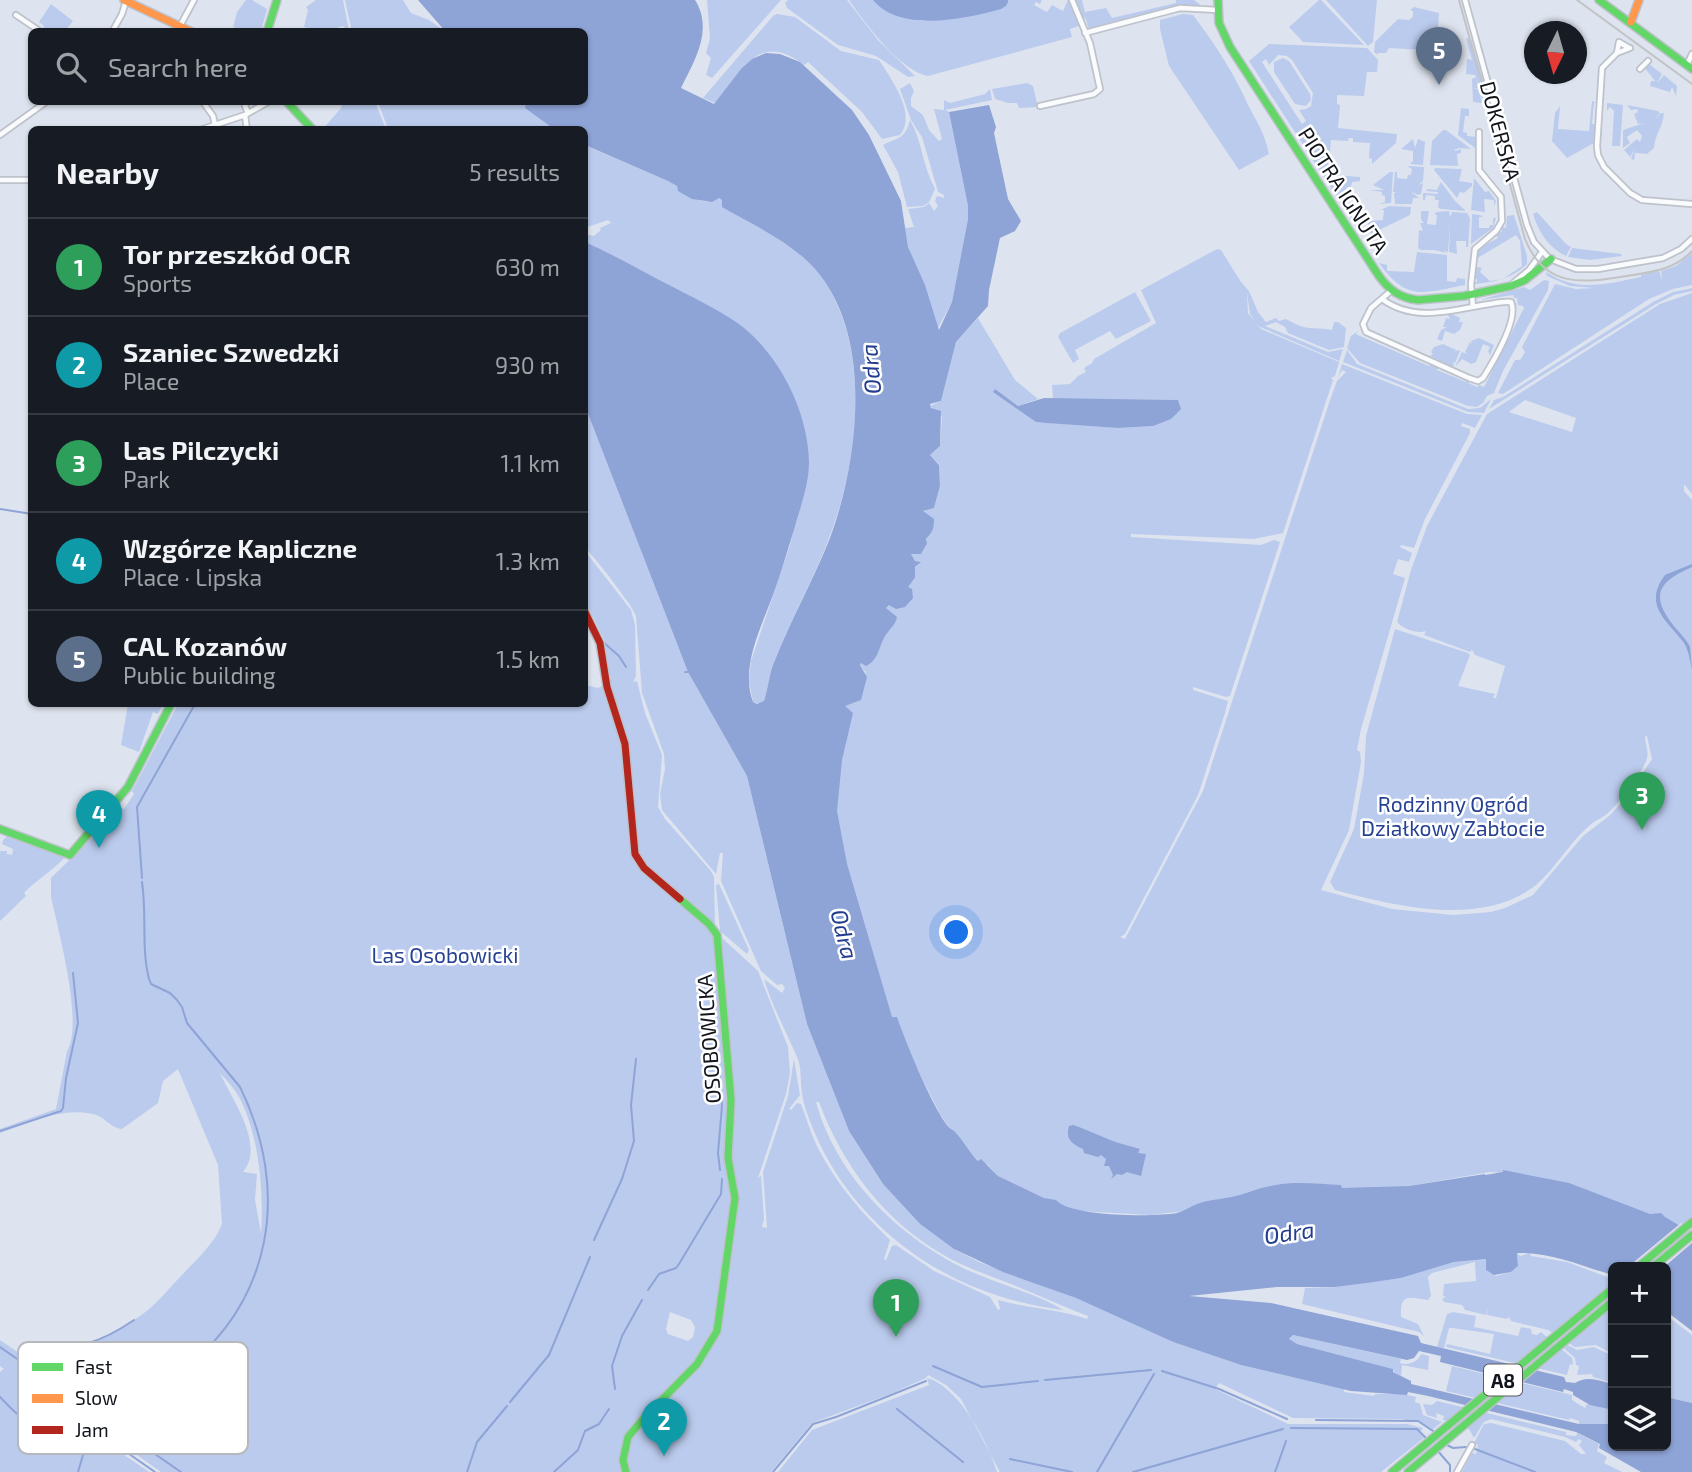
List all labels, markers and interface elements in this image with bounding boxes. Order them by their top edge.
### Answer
north arrow [1524,21,1587,84]
pin: 5 [1416,27,1462,85]
search box [28,28,588,105]
icon: search [52,48,90,86]
text: Search here [108,51,248,82]
street label: DOKERSKA [1476,78,1526,184]
street label: PIOTRA IGNUTA [1294,122,1394,258]
text: Nearby [56,154,159,190]
text: 5 results [469,158,560,186]
text: Tor przeszkód OCR [123,238,351,269]
text: 1 [74,253,84,281]
text: 630 m [495,253,560,281]
text: Sports [123,269,192,297]
text: Szaniec Szwedzki [123,336,340,367]
water label: Odra [854,343,886,395]
text: 2 [72,351,86,379]
text: 930 m [495,351,560,379]
text: Place [123,367,179,395]
text: Las Pilczycki [123,434,279,465]
text: 3 [72,449,86,477]
text: 1.1 km [500,449,560,477]
text: Park [123,465,170,493]
text: Wzgórze Kapliczne [123,532,357,563]
text: 4 [72,547,86,575]
text: 1.3 km [496,547,560,575]
text: Place · Lipska [123,563,262,591]
text: CAL Kozanów [123,630,287,661]
text: 5 [73,645,85,673]
text: 1.5 km [496,645,560,673]
text: Public building [123,661,276,689]
pin: 3 [1619,772,1665,830]
pin: 4 [76,790,122,848]
park label: Rodzinny Ogród Działkowy Zabłocie [1361,791,1545,840]
water label: Odra [825,906,865,962]
your location [939,915,973,949]
park label: Las Osobowicki [372,942,518,967]
street label: OSOBOWICKA [691,973,725,1105]
water label: Odra [1262,1215,1316,1249]
map controls [1608,1262,1671,1451]
button: + [1608,1262,1671,1325]
pin: 1 [873,1279,919,1337]
button: − [1608,1325,1671,1388]
legend [18,1342,248,1454]
text: Fast [75,1355,112,1378]
road number: A8 [1484,1364,1522,1396]
text: Slow [75,1386,118,1409]
button: layers [1608,1388,1671,1451]
pin: 2 [641,1398,687,1456]
text: Jam [75,1418,109,1441]

